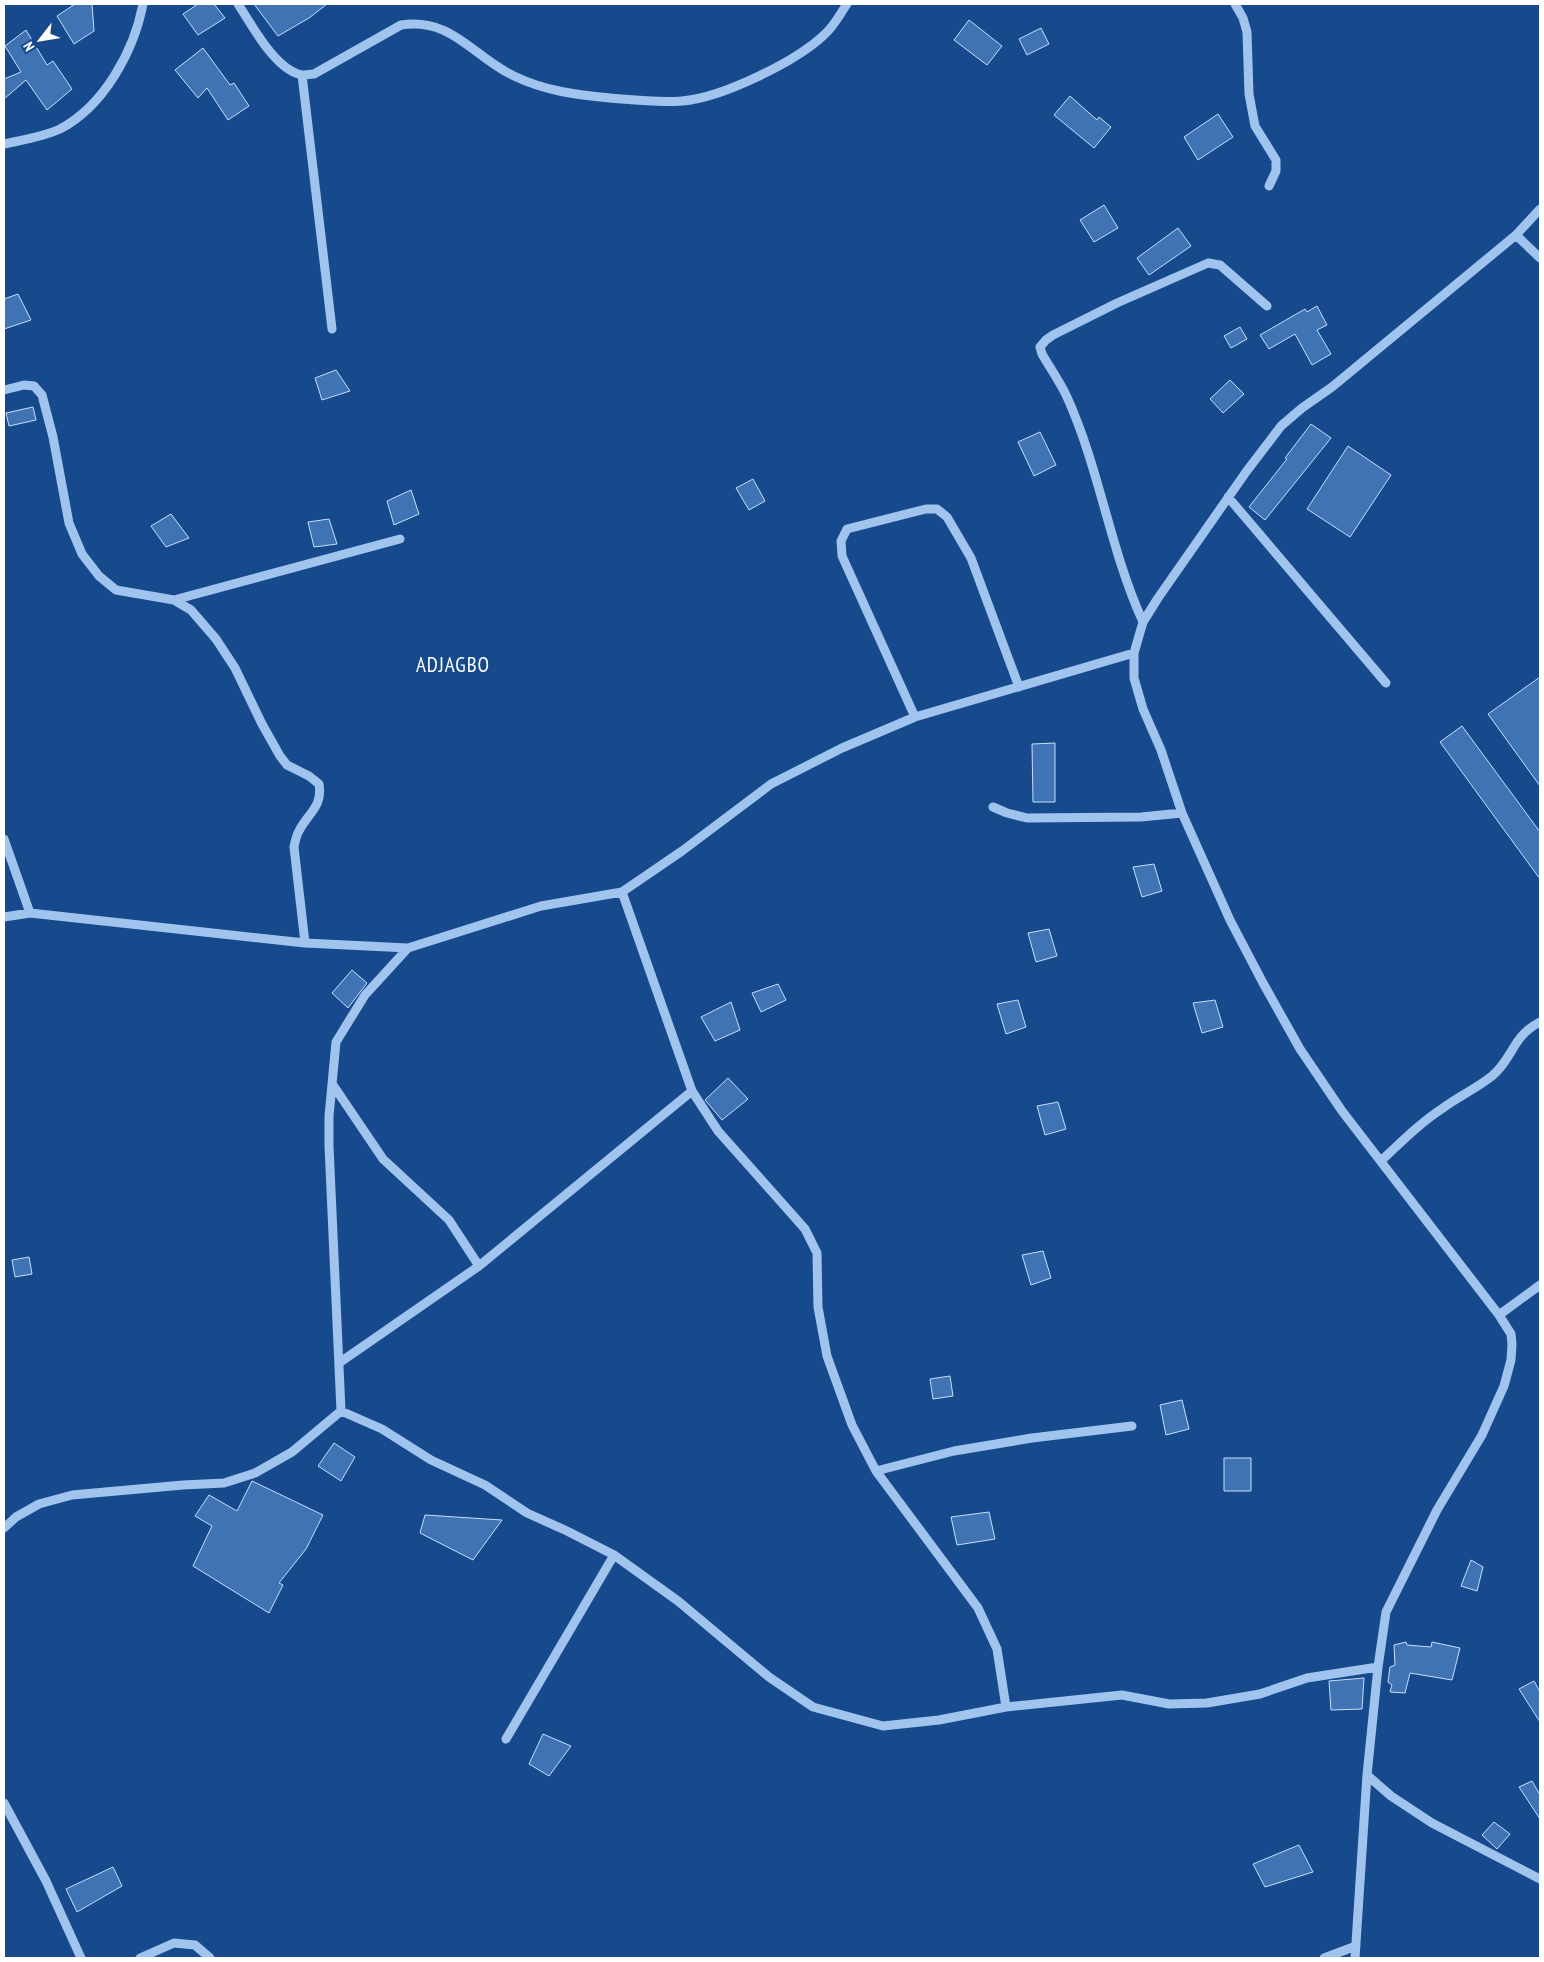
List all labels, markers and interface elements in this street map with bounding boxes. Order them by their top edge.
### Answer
north arrow [15,15,65,65]
text: N [19,39,39,55]
district label: ADJAGBO [416,651,490,678]

